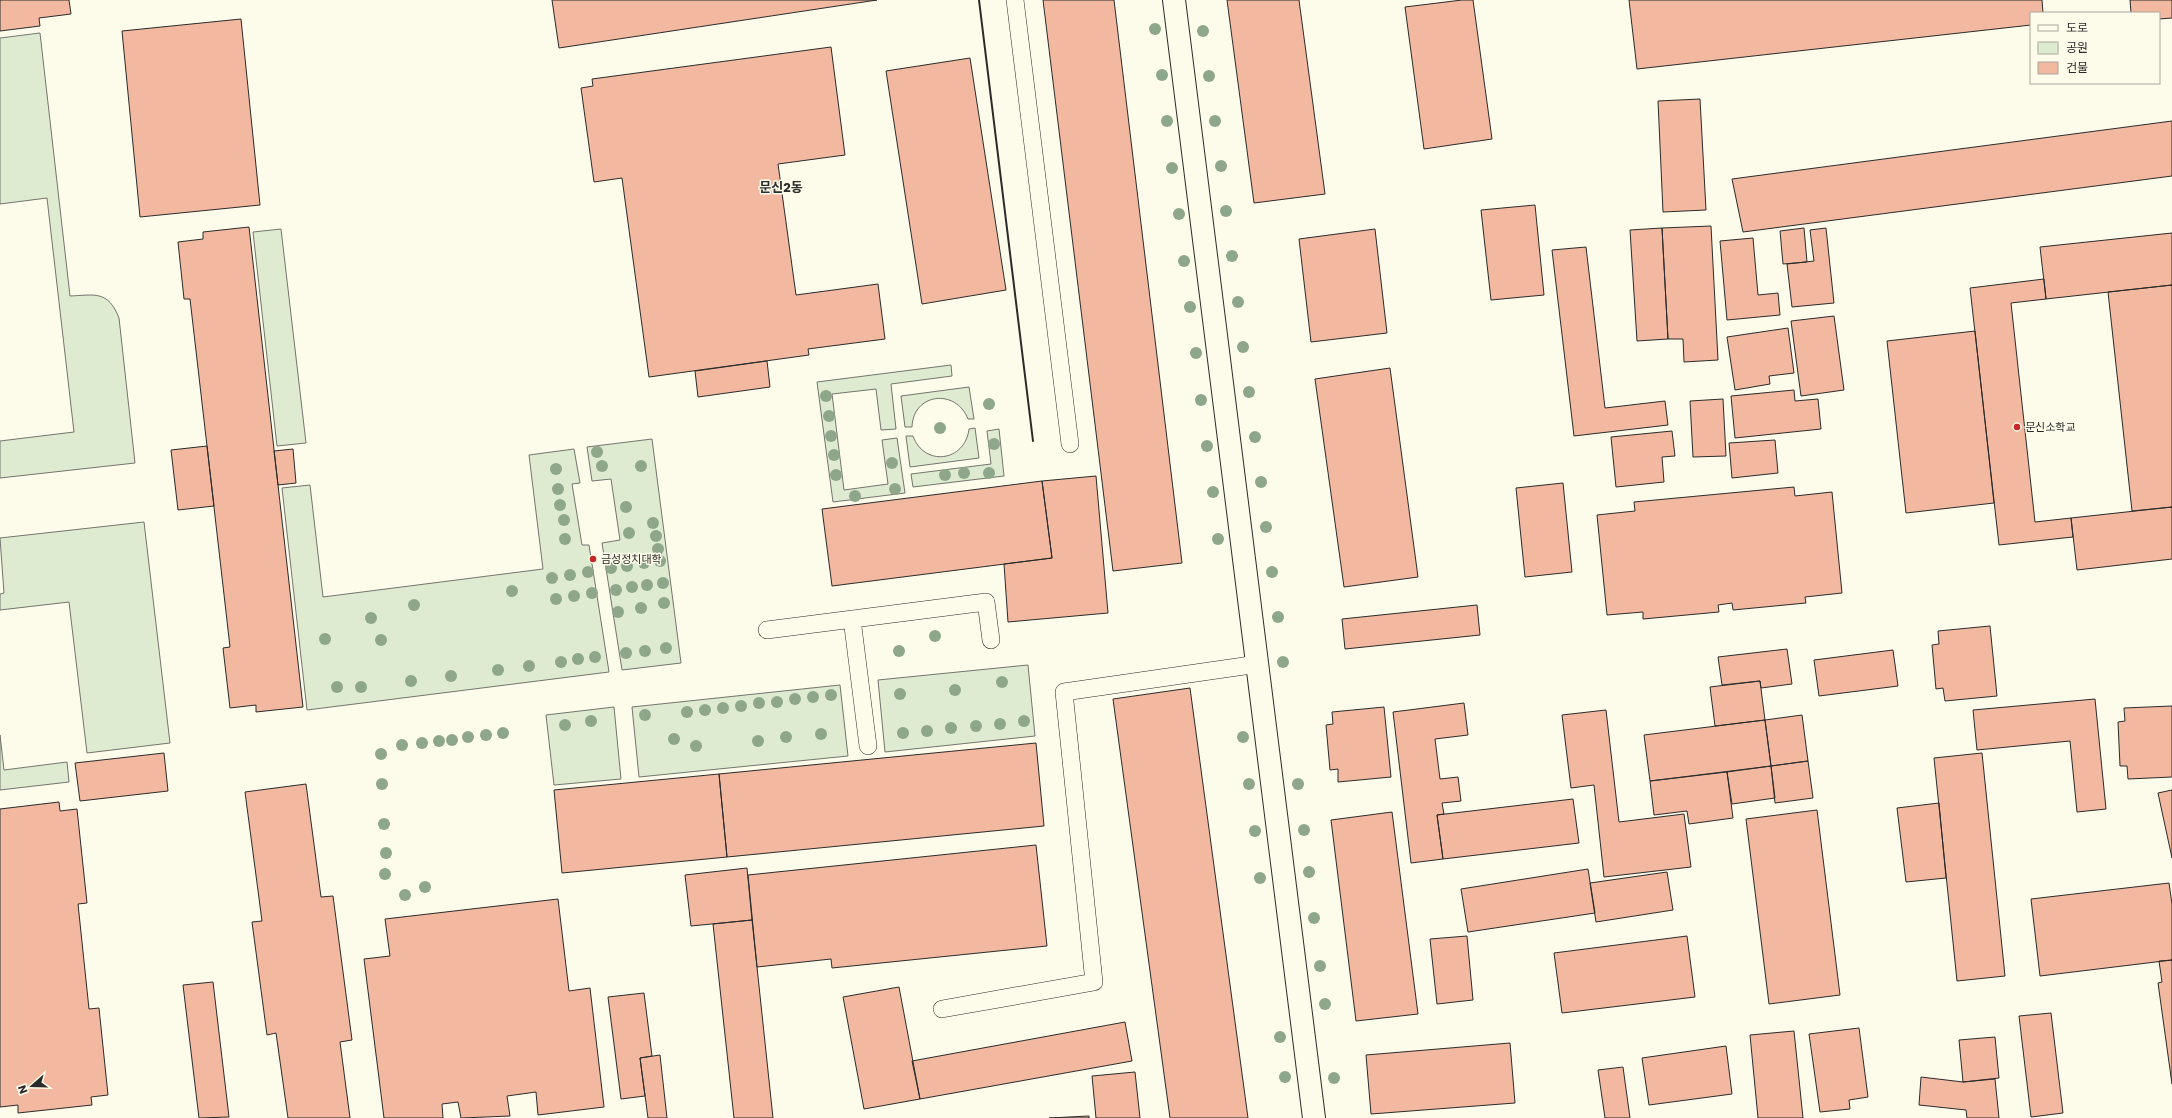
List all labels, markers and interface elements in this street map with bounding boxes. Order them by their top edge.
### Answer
legend [2030,12,2160,84]
text: 도로 [2066,19,2088,36]
text: 공원 [2066,39,2088,56]
text: 건물 [2066,59,2088,76]
district label: 문신2동 [759,178,803,197]
place label: 문신소학교 [2025,419,2076,435]
marker: 문신소학교 [2012,422,2022,432]
place label: 금성정치대학 [601,551,662,567]
marker: 금성정치대학 [588,554,598,564]
north arrow [12,1066,52,1106]
text: N [14,1083,32,1096]

